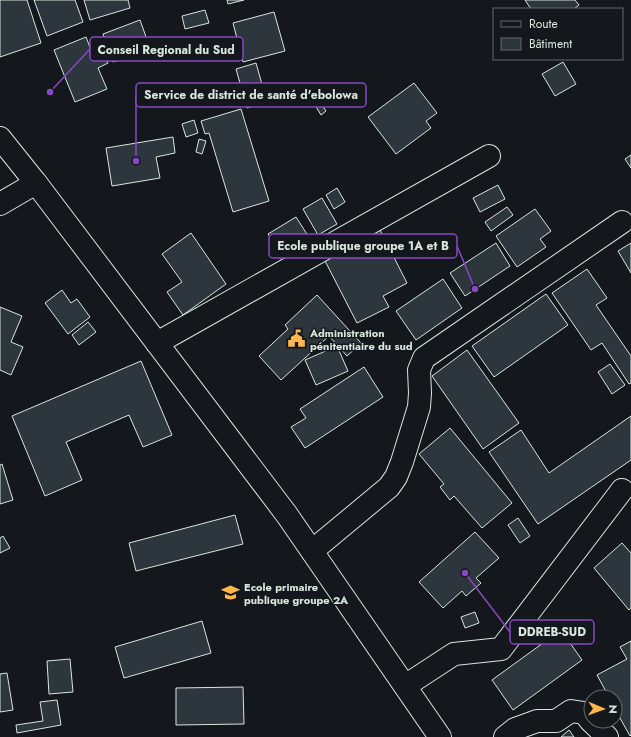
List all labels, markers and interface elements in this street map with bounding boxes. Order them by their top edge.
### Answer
legend [493,8,623,60]
text: Route [529,15,558,33]
text: Bâtiment [529,35,572,53]
callout: Conseil Regional du Sud [90,37,243,61]
text: Conseil Regional du Sud [97,41,235,59]
callout: Service de district de santé d'ebolowa [136,83,366,107]
text: Service de district de santé d'ebolowa [144,86,358,104]
callout: Ecole publique groupe 1A et B [269,234,457,258]
text: Ecole publique groupe 1A et B [277,237,449,255]
place label: Administration pénitentiaire du sud [309,325,413,354]
public building icon: Administration pénitentiaire du sud [287,329,307,349]
place label: Ecole primaire publique groupe 2A [244,579,349,608]
school or university icon: Ecole primaire publique groupe 2A [221,583,241,603]
callout: DDREB-SUD [510,620,594,644]
text: DDREB-SUD [518,623,586,641]
north arrow [583,689,623,729]
text: N [605,705,621,714]

